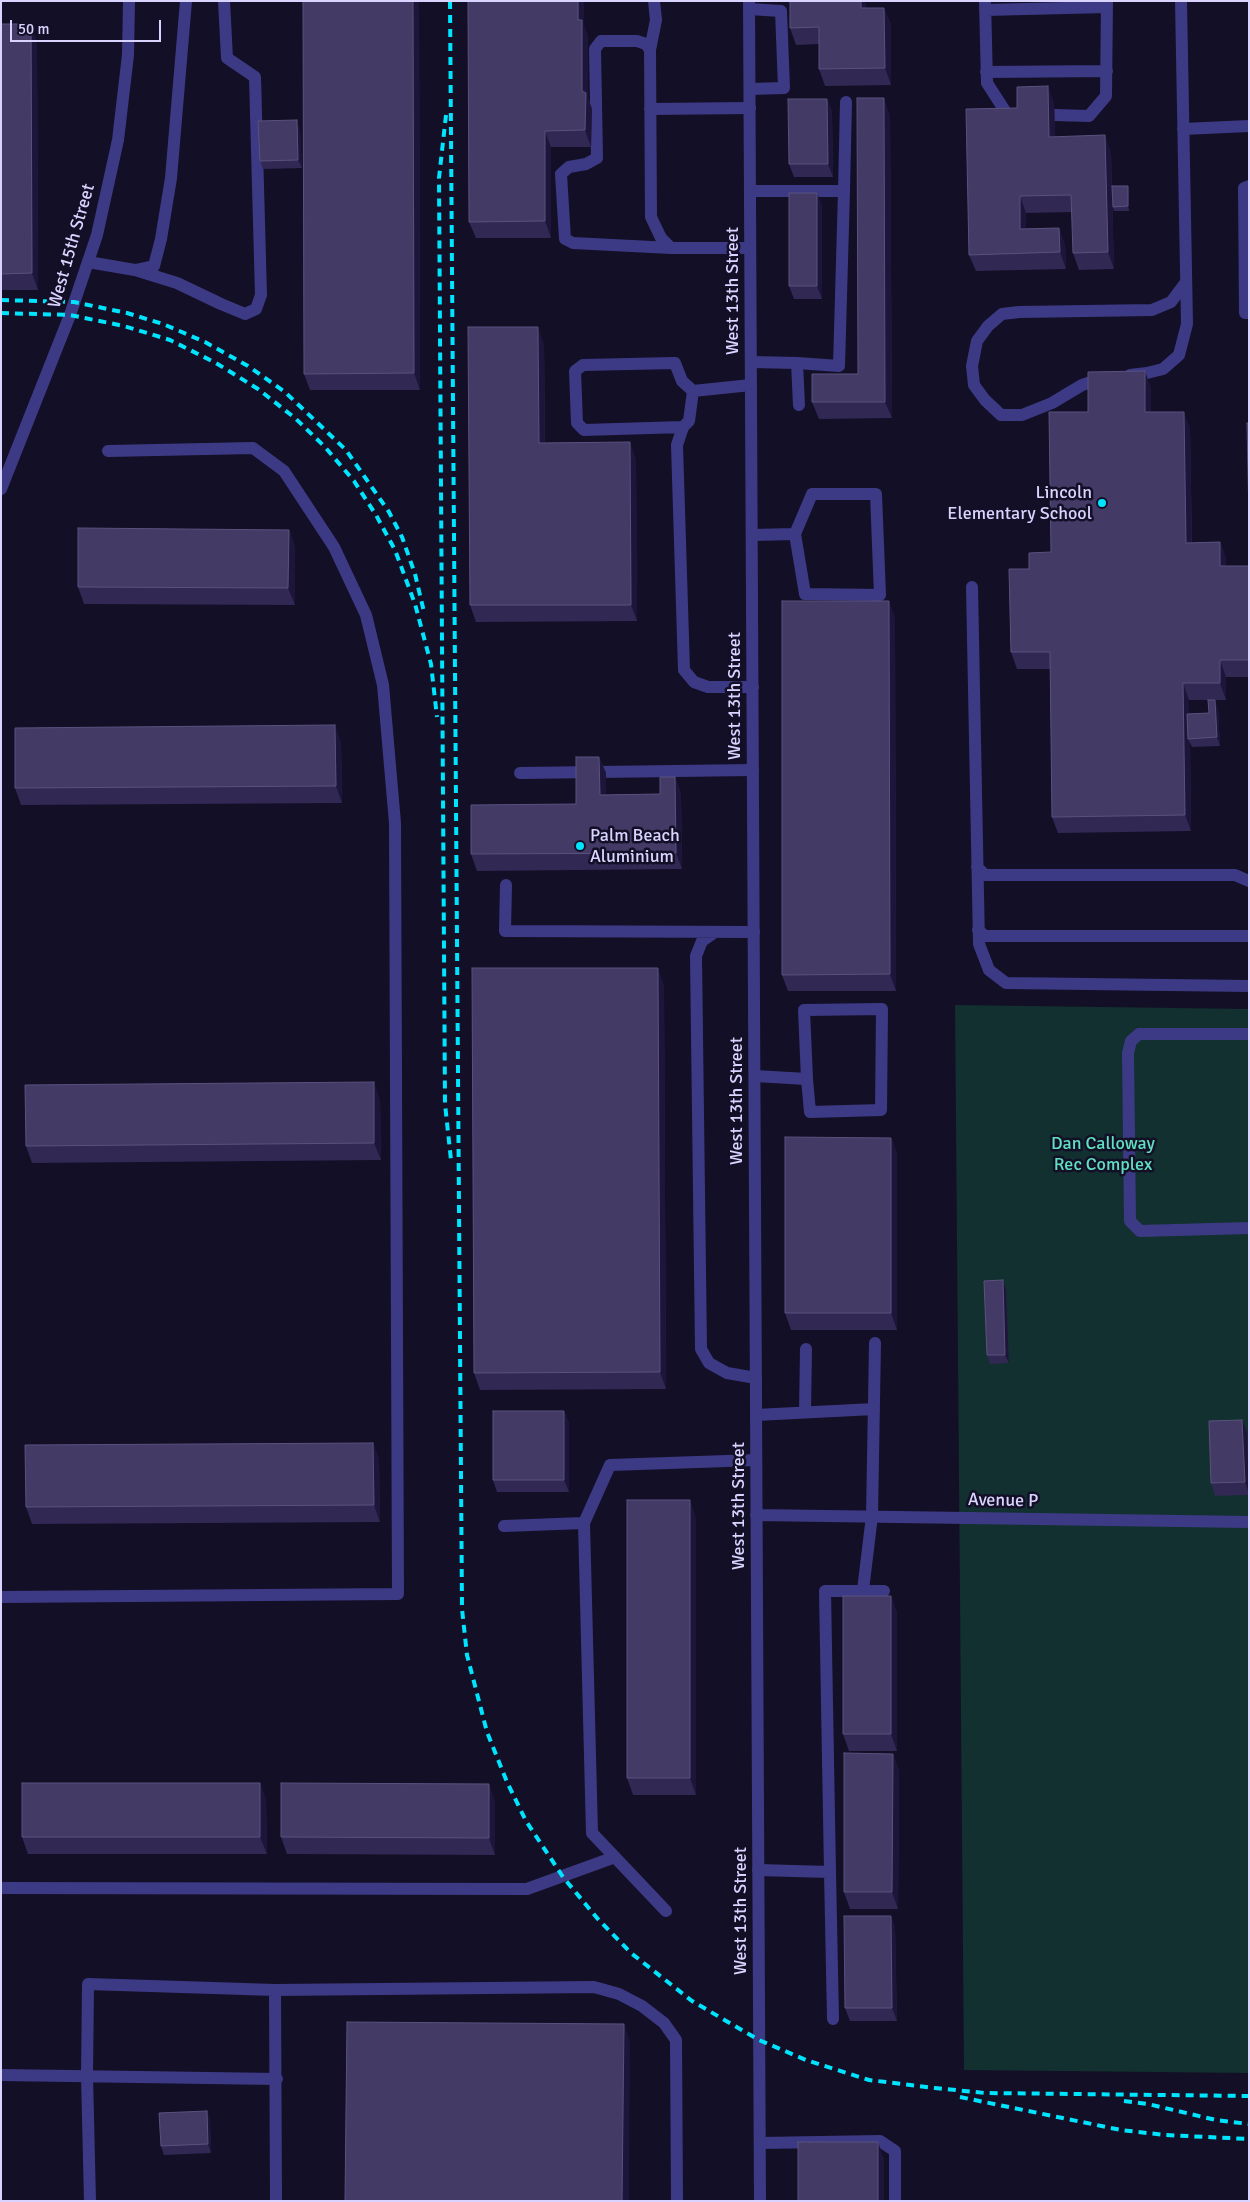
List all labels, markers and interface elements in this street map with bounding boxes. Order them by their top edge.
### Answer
scale bar [12,10,164,42]
text: 50 m [18,20,49,38]
street label: West 15th Street [44,181,100,311]
street label: West 13th Street [722,227,744,355]
place label: Lincoln Elementary School [947,482,1092,524]
marker: Lincoln Elementary School [1096,497,1108,509]
street label: West 13th Street [724,632,746,760]
place label: Palm Beach Aluminium [590,825,680,868]
marker: Palm Beach Aluminium [574,840,586,852]
street label: West 13th Street [726,1037,748,1165]
park label: Dan Calloway Rec Complex [1051,1133,1155,1176]
street label: West 13th Street [728,1442,750,1570]
street label: Avenue P [968,1490,1038,1512]
street label: West 13th Street [730,1847,752,1975]

